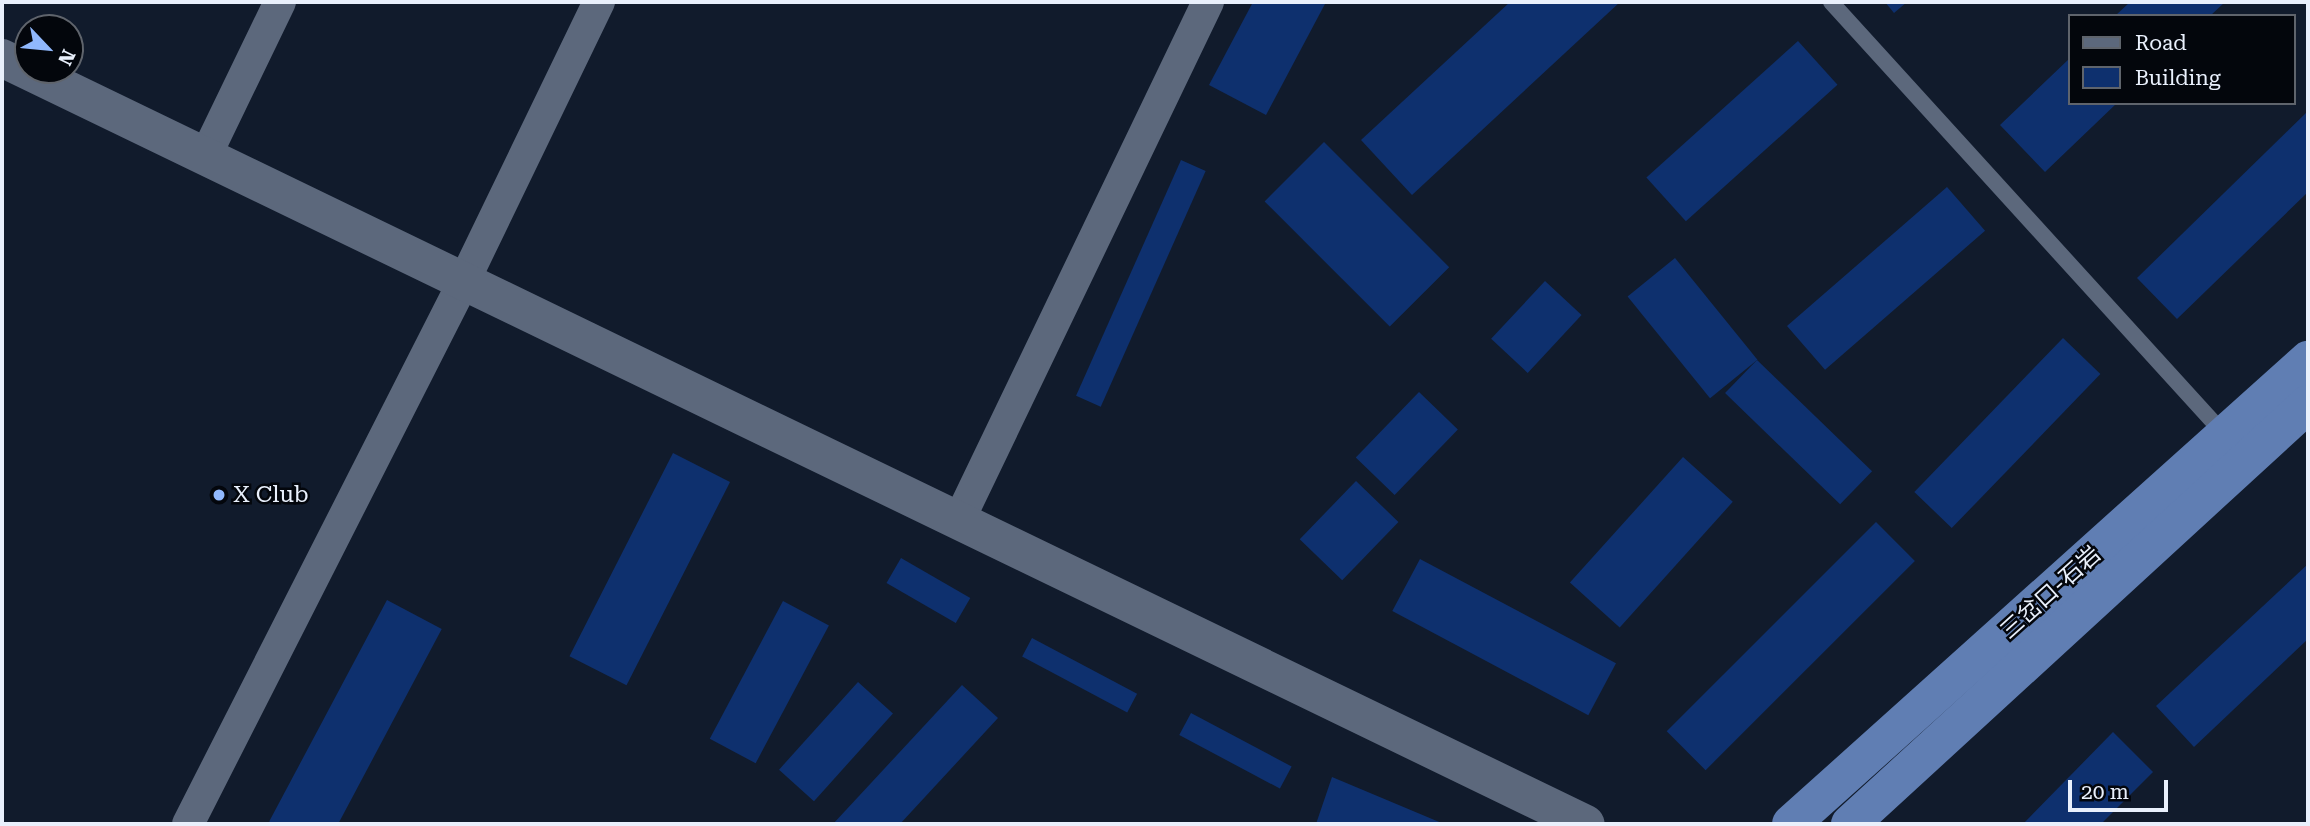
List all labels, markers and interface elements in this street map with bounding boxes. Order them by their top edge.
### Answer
north arrow [14,14,84,84]
legend [2068,14,2296,105]
text: Road [2135,31,2187,55]
text: N [53,46,80,69]
text: Building [2135,66,2221,90]
place label: X Club [233,481,309,509]
marker: X Club [211,487,227,503]
street label: 三岔口-石岩 [1995,541,2107,645]
scale bar [2072,766,2172,810]
text: 20 m [2081,780,2129,804]

